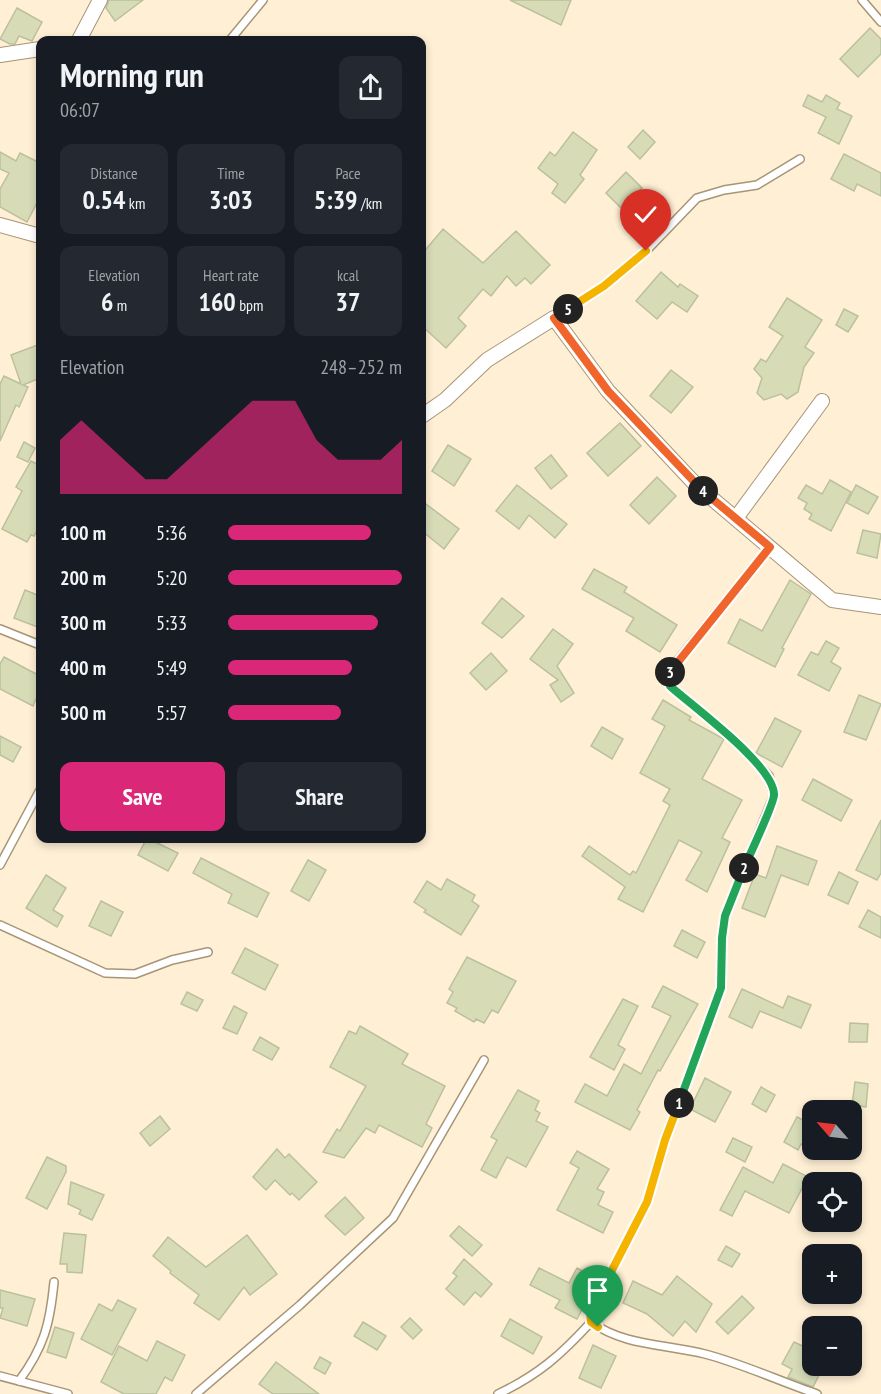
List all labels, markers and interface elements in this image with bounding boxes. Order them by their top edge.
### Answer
text: Morning run [60,53,204,96]
button: share [339,56,402,119]
text: 06:07 [60,97,100,123]
text: Distance [90,163,138,183]
text: Time [217,163,245,183]
text: Pace [335,163,361,183]
text: 0.54 [83,183,125,216]
text: 3:03 [209,183,253,216]
text: 5:39 [314,183,358,216]
pin [620,189,671,251]
text: km [125,193,145,213]
text: /km [358,193,382,213]
icon: check [629,198,662,231]
text: Elevation [88,265,140,285]
text: Heart rate [203,265,259,285]
text: kcal [337,265,359,285]
text: 6 [101,285,113,318]
text: 160 [198,285,236,318]
text: 37 [336,285,360,318]
pin: 5 [553,294,583,324]
text: m [113,295,127,315]
text: bpm [236,295,264,315]
text: 5 [564,299,572,319]
text: Elevation [60,354,124,380]
text: 248–252 m [320,354,402,380]
pin: 4 [688,476,718,506]
text: 4 [699,481,707,501]
text: 100 m [60,520,106,546]
text: 5:36 [156,520,187,546]
text: 200 m [60,565,106,591]
text: 5:20 [156,565,187,591]
text: 300 m [60,610,106,636]
text: 5:33 [156,610,187,636]
text: 400 m [60,655,106,681]
text: 5:49 [156,655,187,681]
pin: 3 [655,657,685,687]
text: 3 [666,662,674,682]
text: 500 m [60,700,106,726]
text: 5:57 [156,700,187,726]
button: Save [60,762,225,831]
button: Share [237,762,402,831]
pin: 2 [729,853,759,883]
text: 2 [740,858,748,878]
pin: 1 [664,1088,694,1118]
text: 1 [675,1093,683,1113]
north arrow [802,1100,862,1160]
map controls [802,1100,862,1376]
button: locate [802,1172,862,1232]
button: + [802,1244,862,1304]
pin [572,1265,623,1327]
icon: arrive [581,1274,614,1307]
button: − [802,1316,862,1376]

